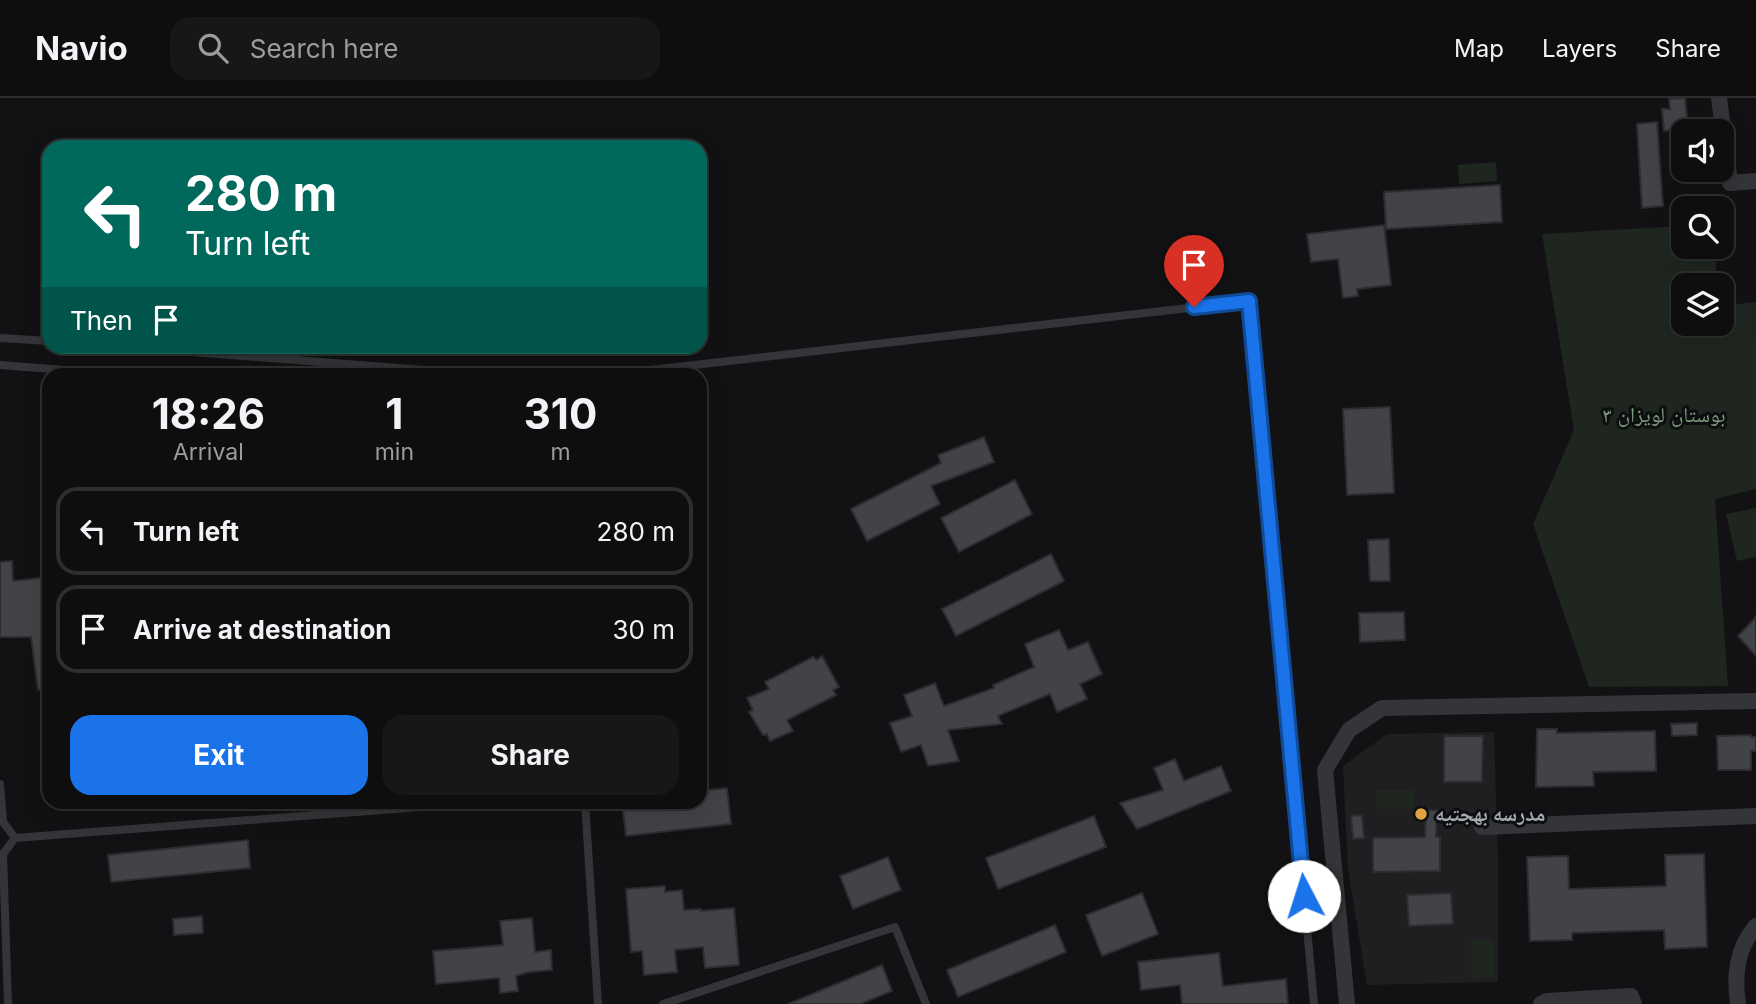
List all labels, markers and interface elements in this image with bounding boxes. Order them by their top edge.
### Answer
search box [170,17,660,80]
text: Navio [35,28,128,68]
icon: search [194,29,232,67]
text: Search here [250,33,398,64]
text: Map [1454,34,1504,63]
text: Layers [1542,34,1617,63]
text: Share [1655,34,1721,63]
map controls [1671,119,1734,336]
button: sound [1671,119,1734,182]
text: 280 m [185,164,337,223]
icon: left [70,168,161,259]
button: search [1671,196,1734,259]
text: Turn left [185,224,310,263]
pin [1164,235,1224,307]
icon: arrive [1175,246,1213,284]
button: layers [1671,273,1734,336]
icon: arrive [147,301,185,339]
text: Then [70,305,133,336]
text: 18:26 [152,388,265,439]
text: 1 [385,388,403,439]
text: 310 [524,388,597,439]
park label: بوستان لویزان ۳ [1602,402,1726,427]
text: Arrival [173,438,244,466]
text: min [375,438,414,466]
text: m [550,438,571,466]
icon: left [74,512,112,550]
text: Turn left [133,516,239,547]
text: 280 m [597,516,675,547]
icon: arrive [74,610,112,648]
text: Arrive at destination [133,614,392,645]
text: 30 m [612,614,675,645]
button: Exit [70,715,368,795]
button: Share [382,715,679,795]
place label: مدرسه بهجتیه [1435,801,1545,826]
marker: مدرسه بهجتیه [1413,806,1429,822]
position arrow [1267,859,1341,933]

